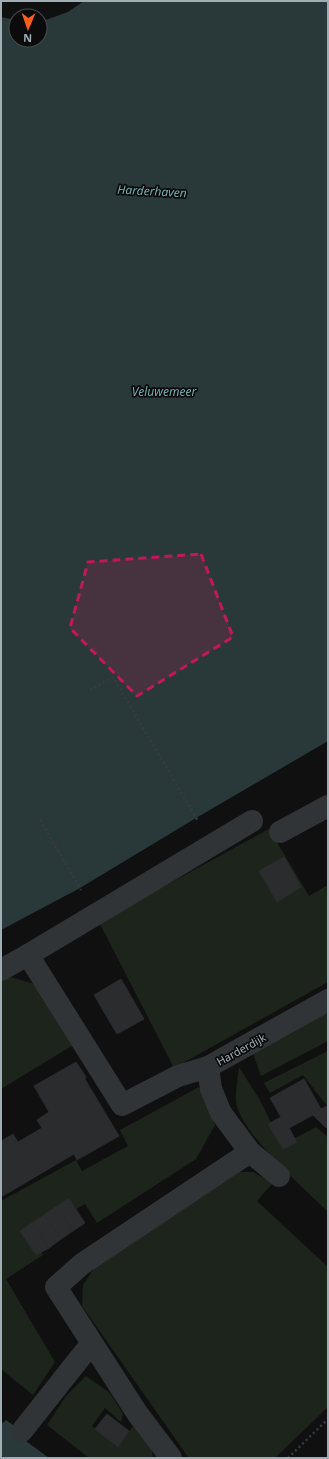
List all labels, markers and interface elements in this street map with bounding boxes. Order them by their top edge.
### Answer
north arrow [8,8,48,48]
text: N [23,31,32,46]
water label: Harderhaven [117,181,187,201]
water label: Veluwemeer [132,383,197,400]
street label: Harderdijk [214,1029,268,1069]

